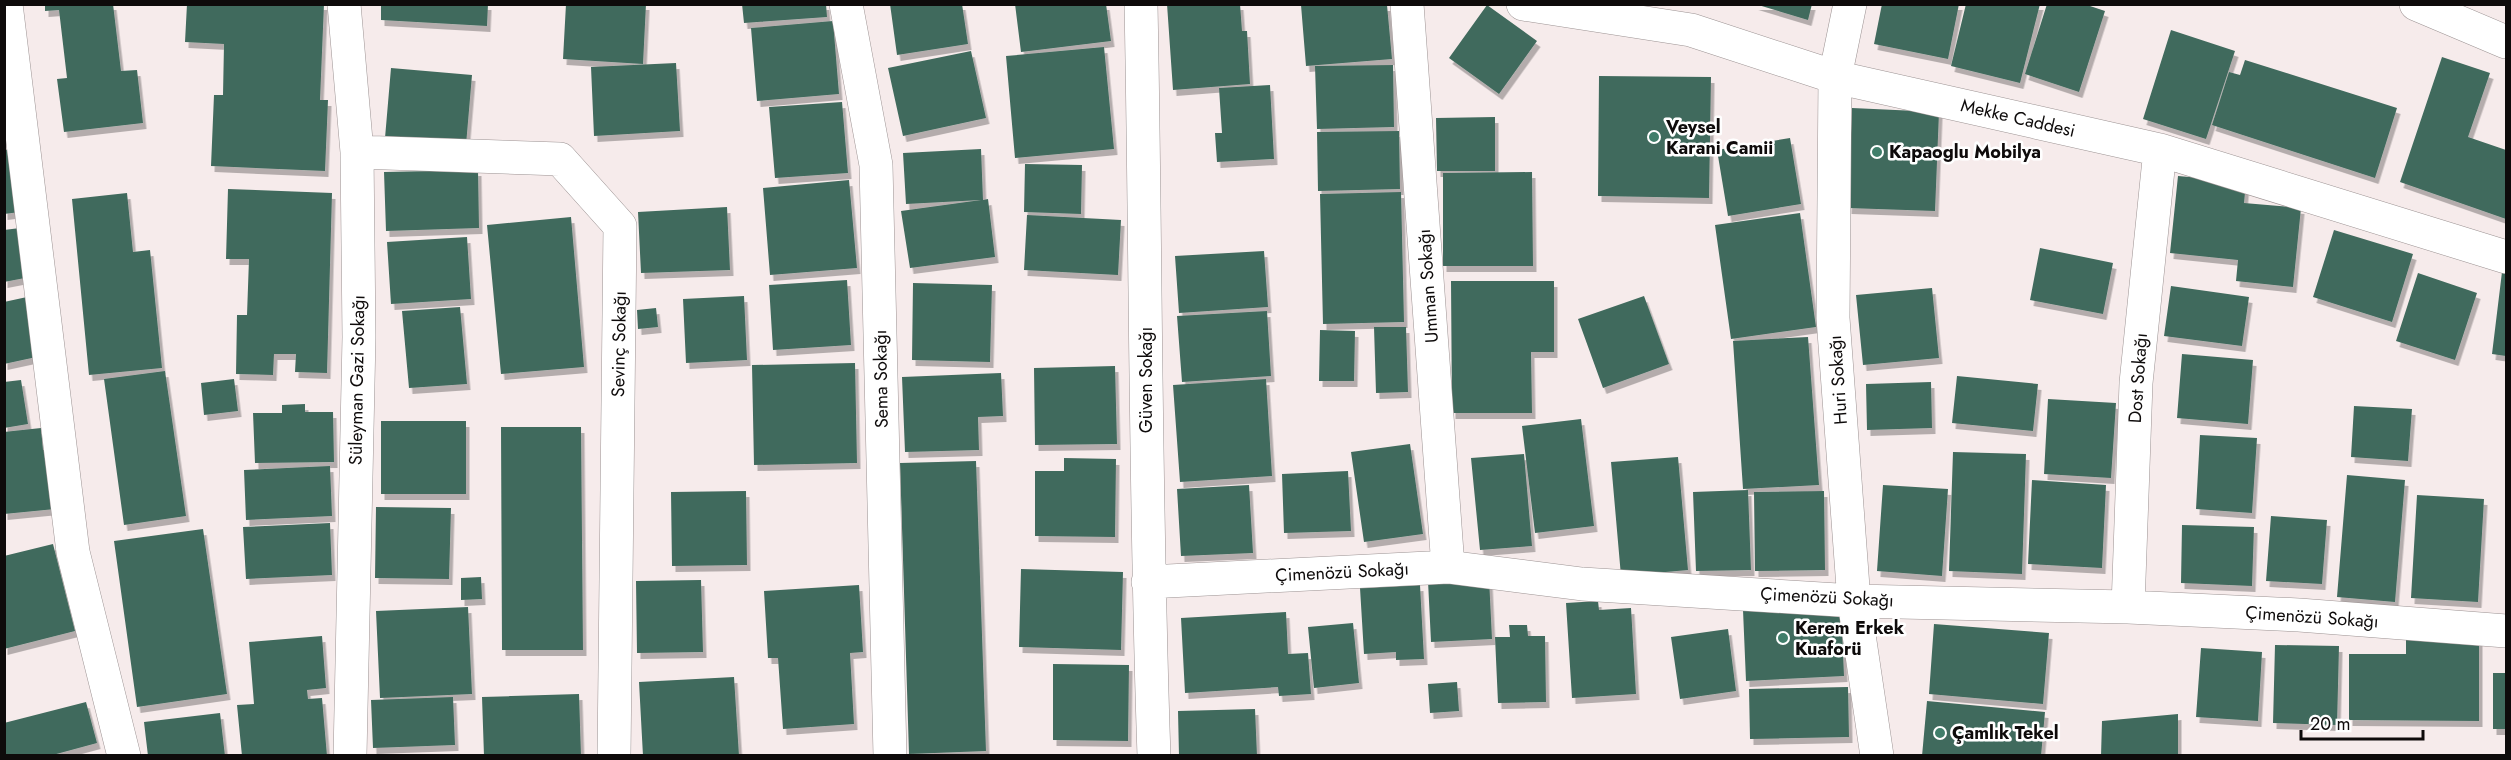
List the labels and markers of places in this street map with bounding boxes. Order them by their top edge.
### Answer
place label: Veysel Karani Camii [1665,114,1773,161]
marker: Veysel Karani Camii [1647,130,1661,144]
place label: Kapaoglu Mobilya [1889,139,2041,165]
marker: Kapaoglu Mobilya [1870,145,1884,159]
place label: Kerem Erkek Kuaforü [1795,615,1905,662]
marker: Kerem Erkek Kuaforü [1776,631,1790,645]
place label: Çamlık Tekel [1952,720,2059,746]
marker: Çamlık Tekel [1933,726,1947,740]

